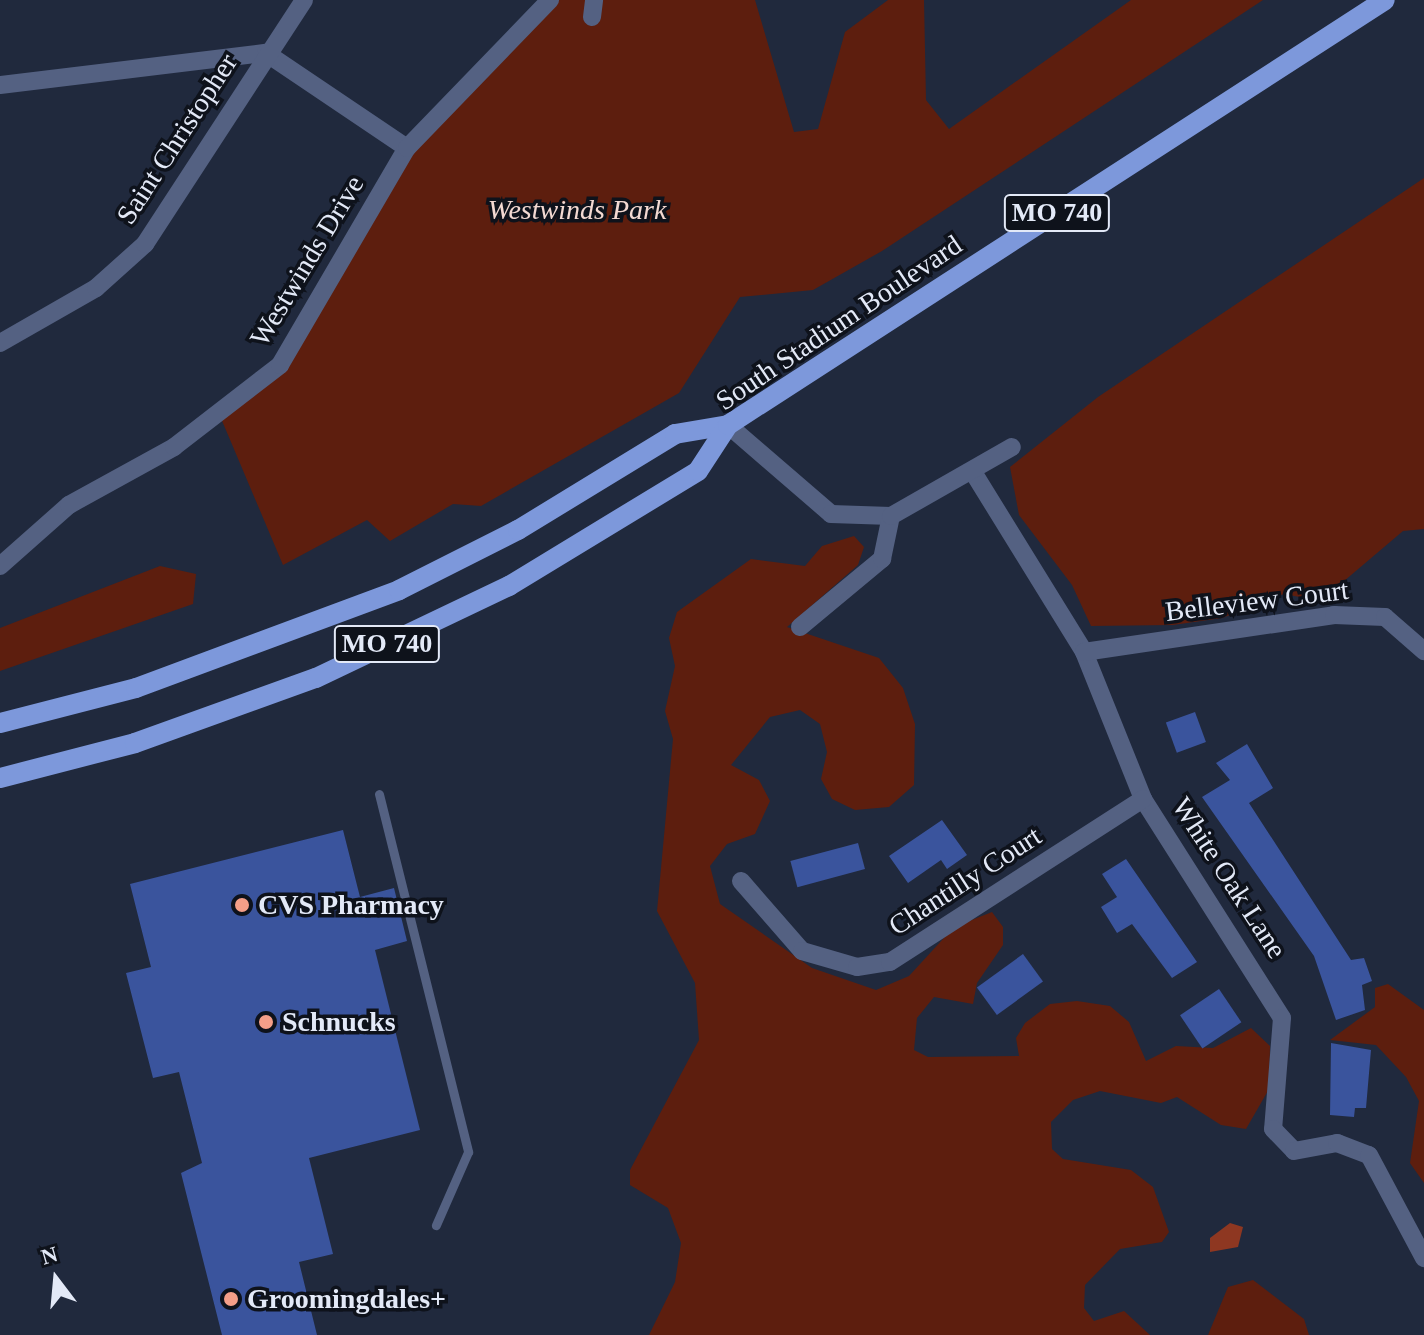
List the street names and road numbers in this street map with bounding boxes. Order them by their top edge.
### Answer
street label: Saint Christopher [109,47,245,231]
street label: Westwinds Drive [243,170,371,352]
road number: MO 740 [1003,191,1111,235]
street label: South Stadium Boulevard [710,228,968,418]
street label: Belleview Court [1163,573,1351,629]
road number: MO 740 [333,622,441,666]
street label: White Oak Lane [1165,791,1293,965]
street label: Chantilly Court [882,819,1048,943]

